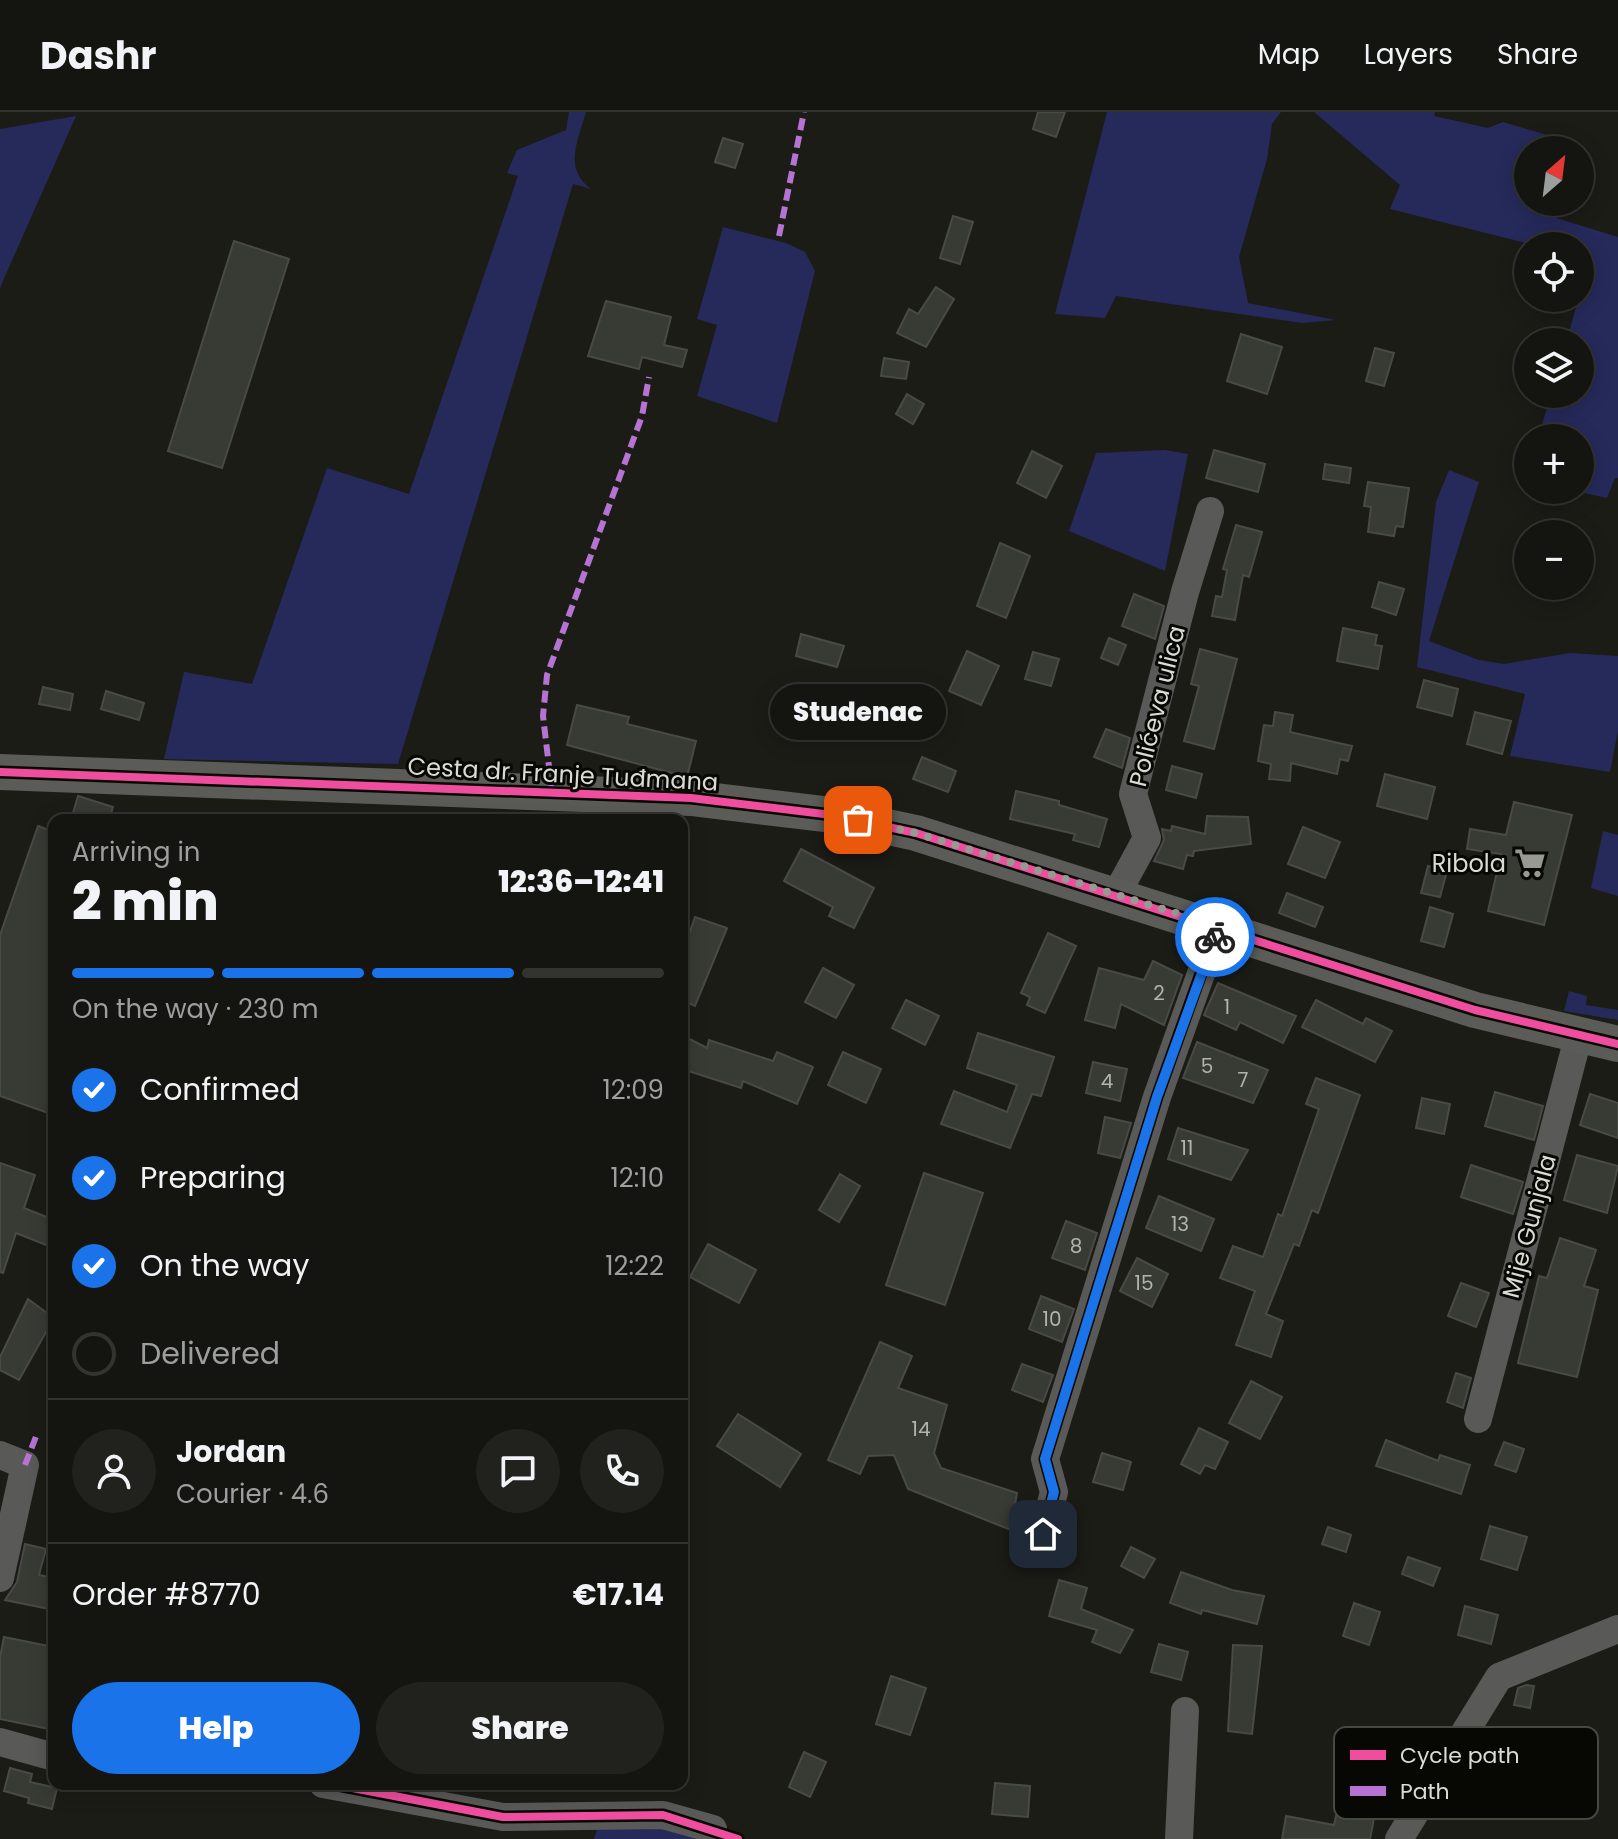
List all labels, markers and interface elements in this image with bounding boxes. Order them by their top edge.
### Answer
text: Dashr [40,29,157,82]
text: Map [1258,35,1320,74]
text: Layers [1364,35,1453,74]
text: Share [1497,35,1578,74]
north arrow [1514,136,1594,216]
map controls [1514,136,1594,600]
button: locate [1514,232,1594,312]
button: layers [1514,328,1594,408]
button: + [1514,424,1594,504]
button: − [1514,520,1594,600]
street label: Polićeva ulica [1121,622,1193,790]
callout: Studenac [770,684,946,740]
text: Studenac [793,694,923,730]
street label: Cesta dr. Franje Tuđmana [407,749,719,799]
pin [824,786,892,854]
icon: bag [836,798,880,842]
text: Arriving in [72,834,201,870]
supermarket icon: Ribola [1513,846,1547,880]
place label: Ribola [1432,847,1506,880]
text: 12:36–12:41 [498,860,664,903]
text: 2 min [72,865,219,938]
courier [1175,897,1255,977]
icon: bike [1193,915,1237,959]
house number: 2 [1153,979,1165,1007]
text: On the way · 230 m [72,991,318,1027]
house number: 1 [1224,993,1230,1021]
house number: 5 [1201,1052,1213,1080]
house number: 7 [1238,1066,1249,1094]
house number: 4 [1101,1067,1113,1095]
icon: check [72,1068,116,1112]
text: Confirmed [140,1068,300,1111]
text: 12:09 [602,1072,664,1108]
house number: 11 [1181,1134,1193,1162]
street label: Mije Gunjala [1494,1150,1564,1302]
icon: check [72,1156,116,1200]
text: Preparing [140,1156,286,1199]
text: 12:10 [611,1160,664,1196]
house number: 13 [1171,1210,1189,1238]
house number: 8 [1070,1232,1082,1260]
icon: check [72,1244,116,1288]
text: On the way [140,1244,309,1287]
text: 12:22 [605,1248,664,1284]
house number: 15 [1135,1269,1153,1297]
house number: 10 [1043,1305,1061,1333]
text: Delivered [140,1332,280,1375]
house number: 14 [912,1415,930,1443]
button: person [72,1429,156,1513]
button: chat [476,1429,560,1513]
button: phone [580,1429,664,1513]
text: Jordan [176,1430,286,1473]
text: Courier · 4.6 [176,1476,329,1512]
pin [1009,1500,1077,1568]
icon: home [1021,1512,1065,1556]
text: Order #8770 [72,1573,261,1616]
text: €17.14 [573,1573,664,1616]
button: Help [72,1682,360,1774]
button: Share [376,1682,664,1774]
legend [1334,1727,1598,1819]
text: Cycle path [1400,1740,1519,1771]
text: Path [1400,1776,1450,1807]

